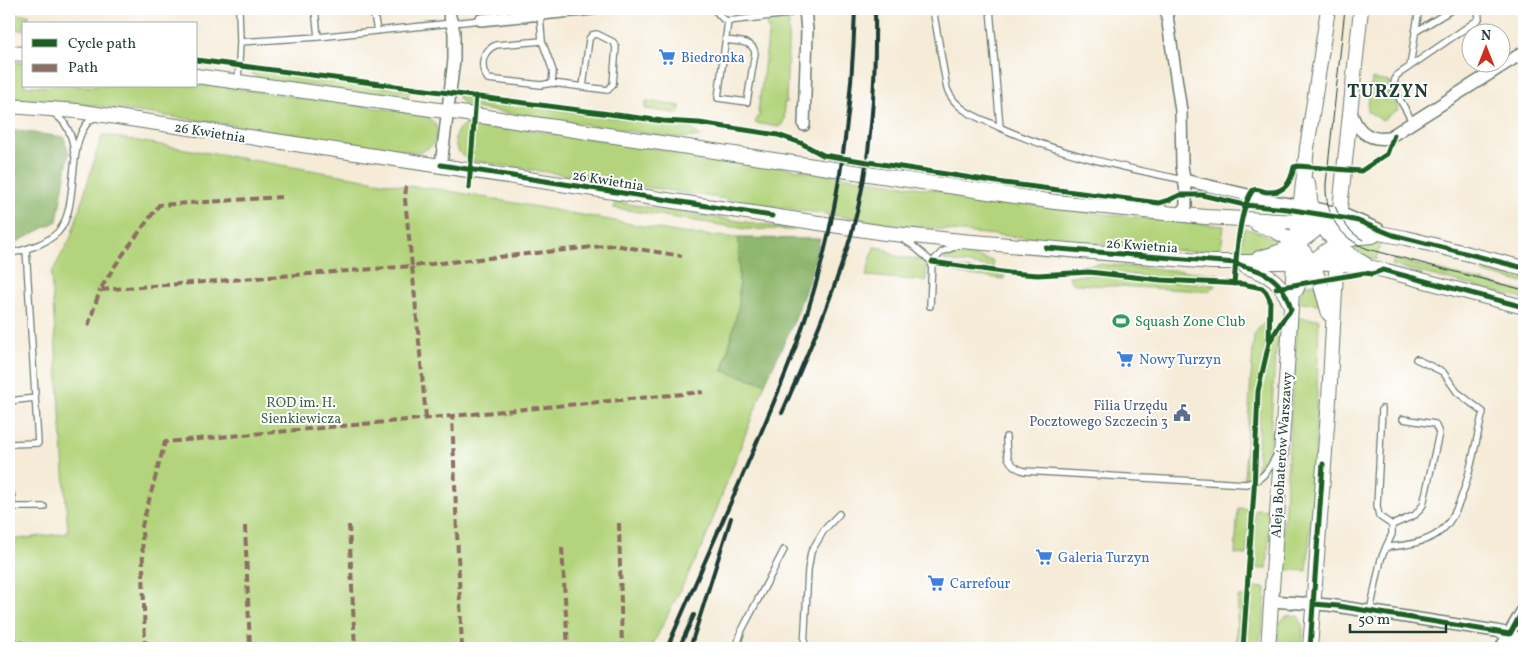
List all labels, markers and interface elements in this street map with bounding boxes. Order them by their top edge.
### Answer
legend [22,22,198,88]
north arrow [1460,22,1510,72]
text: N [1481,27,1491,46]
text: Cycle path [68,34,136,55]
supermarket icon: Biedronka [657,47,677,67]
place label: Biedronka [681,49,745,68]
text: Path [68,58,98,79]
district label: TURZYN [1347,79,1429,105]
street label: 26 Kwietnia [173,118,247,149]
street label: 26 Kwietnia [571,166,645,197]
street label: 26 Kwietnia [1105,235,1179,258]
sports icon: Squash Zone Club [1111,311,1131,331]
place label: Squash Zone Club [1135,313,1246,332]
supermarket icon: Nowy Turzyn [1115,349,1135,369]
place label: Nowy Turzyn [1139,351,1221,370]
street label: Aleja Bohaterów Warszawy [1267,371,1298,539]
park label: ROD im. H. Sienkiewicza [261,394,341,429]
place label: Filia Urzędu Pocztowego Szczecin 3 [1029,397,1168,432]
public building icon: Filia Urzędu Pocztowego Szczecin 3 [1172,403,1192,423]
supermarket icon: Galeria Turzyn [1034,547,1054,567]
place label: Galeria Turzyn [1058,549,1150,568]
supermarket icon: Carrefour [926,573,946,593]
place label: Carrefour [950,575,1011,594]
scale bar [1350,602,1447,634]
text: 50 m [1358,610,1390,631]

